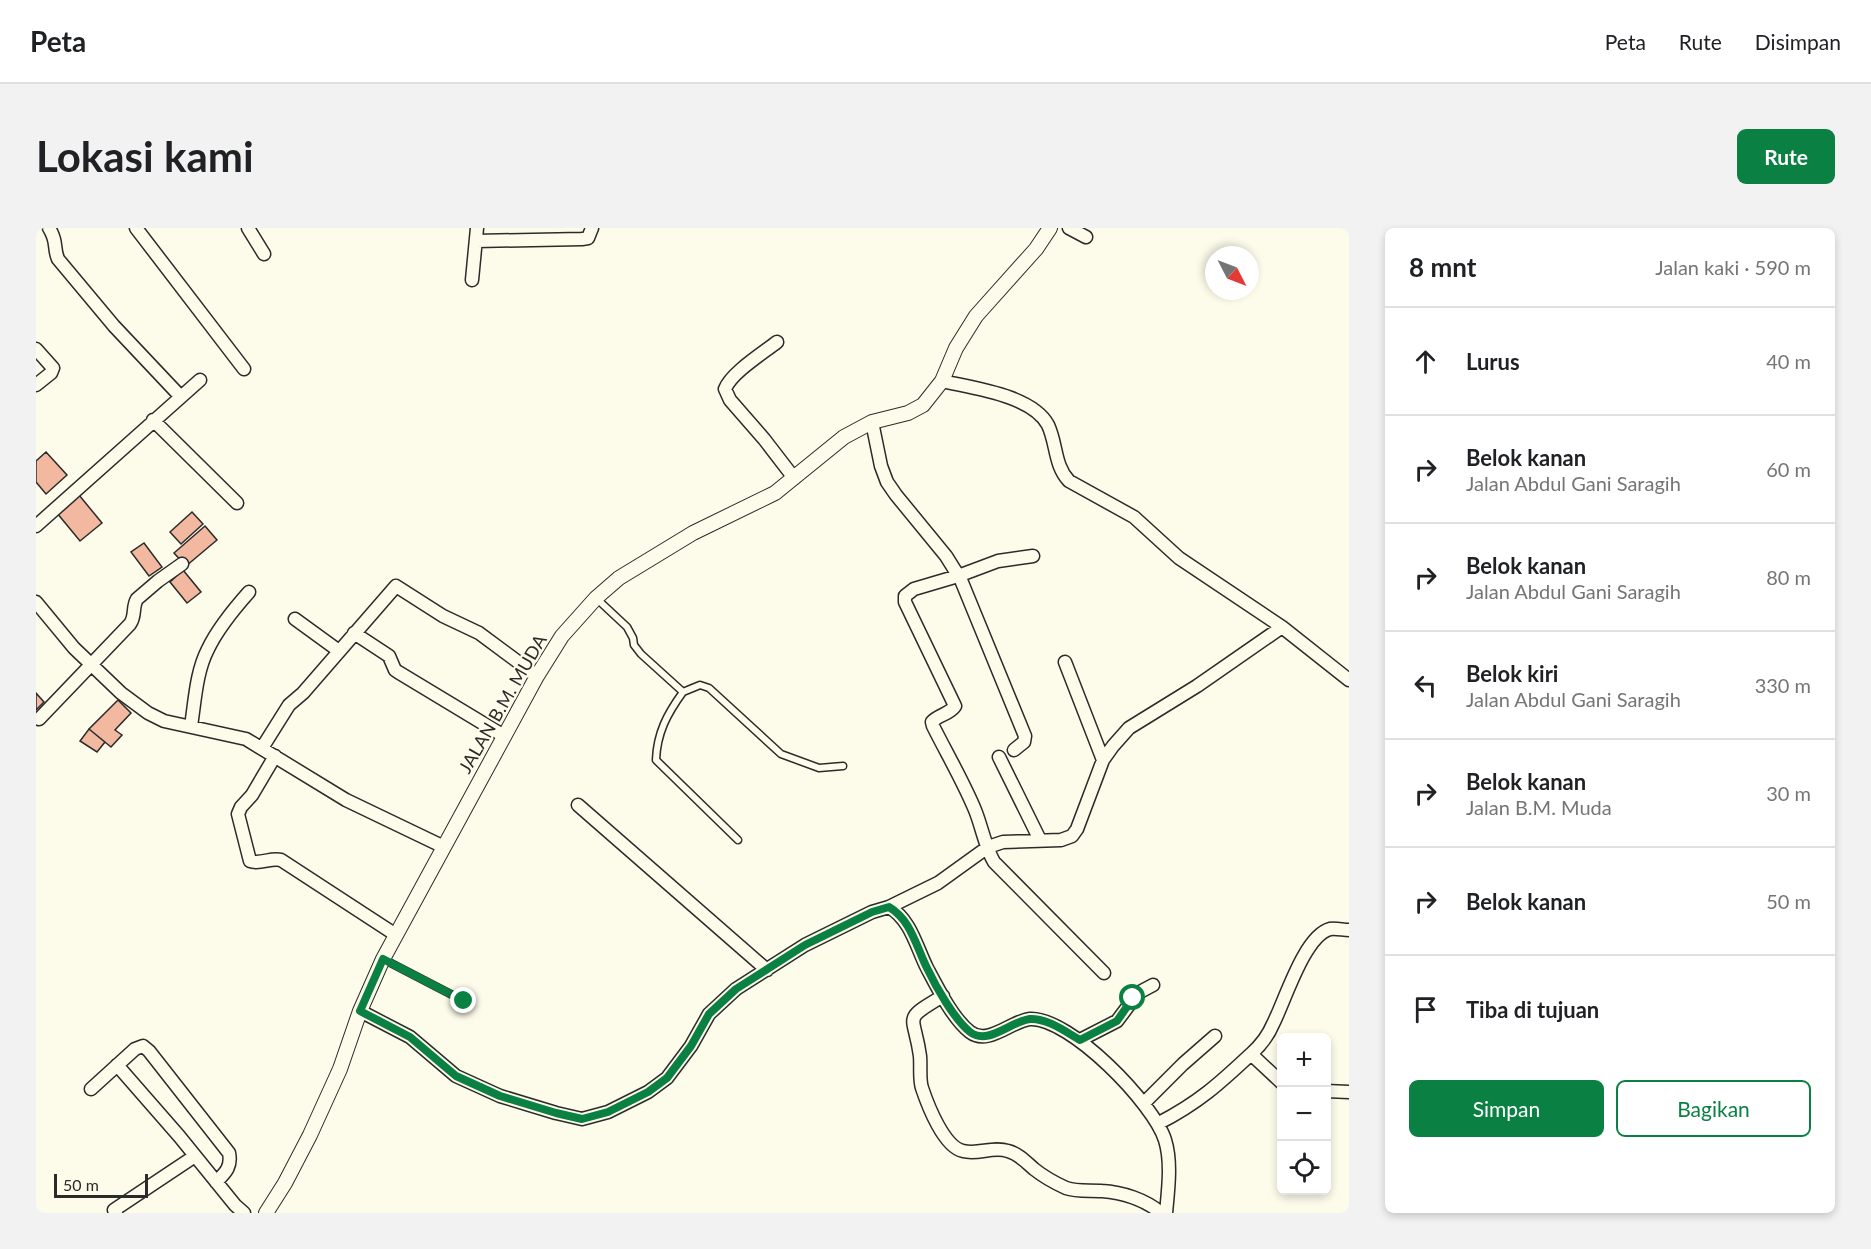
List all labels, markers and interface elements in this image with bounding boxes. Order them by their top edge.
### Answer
text: Peta [30,24,86,58]
text: Peta [1605,29,1646,54]
text: Rute [1679,29,1722,54]
text: Disimpan [1755,29,1841,54]
button: Rute [1737,129,1835,184]
text: Lokasi kami [36,131,254,181]
north arrow [1205,246,1259,300]
text: 8 mnt [1409,251,1476,283]
text: Jalan kaki · 590 m [1655,255,1811,279]
icon: ahead [1409,345,1442,378]
text: Lurus [1466,348,1520,375]
text: 40 m [1766,349,1811,373]
text: Belok kanan [1466,444,1586,471]
icon: right [1409,453,1442,486]
text: 60 m [1766,457,1811,481]
text: Jalan Abdul Gani Saragih [1466,471,1681,495]
text: Belok kanan [1466,552,1586,579]
icon: right [1409,561,1442,594]
text: 80 m [1766,565,1811,589]
text: Jalan Abdul Gani Saragih [1466,579,1681,603]
street label: JALAN B.M. MUDA [454,630,551,777]
text: Belok kiri [1466,660,1558,687]
icon: left [1409,669,1442,702]
text: 330 m [1755,673,1811,697]
text: Jalan Abdul Gani Saragih [1466,687,1681,711]
text: Belok kanan [1466,768,1586,795]
icon: right [1409,777,1442,810]
text: 30 m [1766,781,1811,805]
text: Jalan B.M. Muda [1466,795,1612,819]
icon: right [1409,885,1442,918]
text: Belok kanan [1466,888,1586,915]
text: 50 m [1766,889,1811,913]
route start [1119,984,1145,1010]
route end [450,987,476,1013]
icon: arrive [1409,993,1442,1026]
text: Tiba di tujuan [1466,996,1599,1023]
map controls [1277,1033,1331,1195]
button: + [1277,1033,1331,1087]
button: Simpan [1409,1080,1604,1137]
button: Bagikan [1616,1080,1811,1137]
button: − [1277,1087,1331,1141]
button: locate [1277,1141,1331,1195]
scale bar [54,1171,148,1198]
text: 50 m [63,1175,99,1194]

